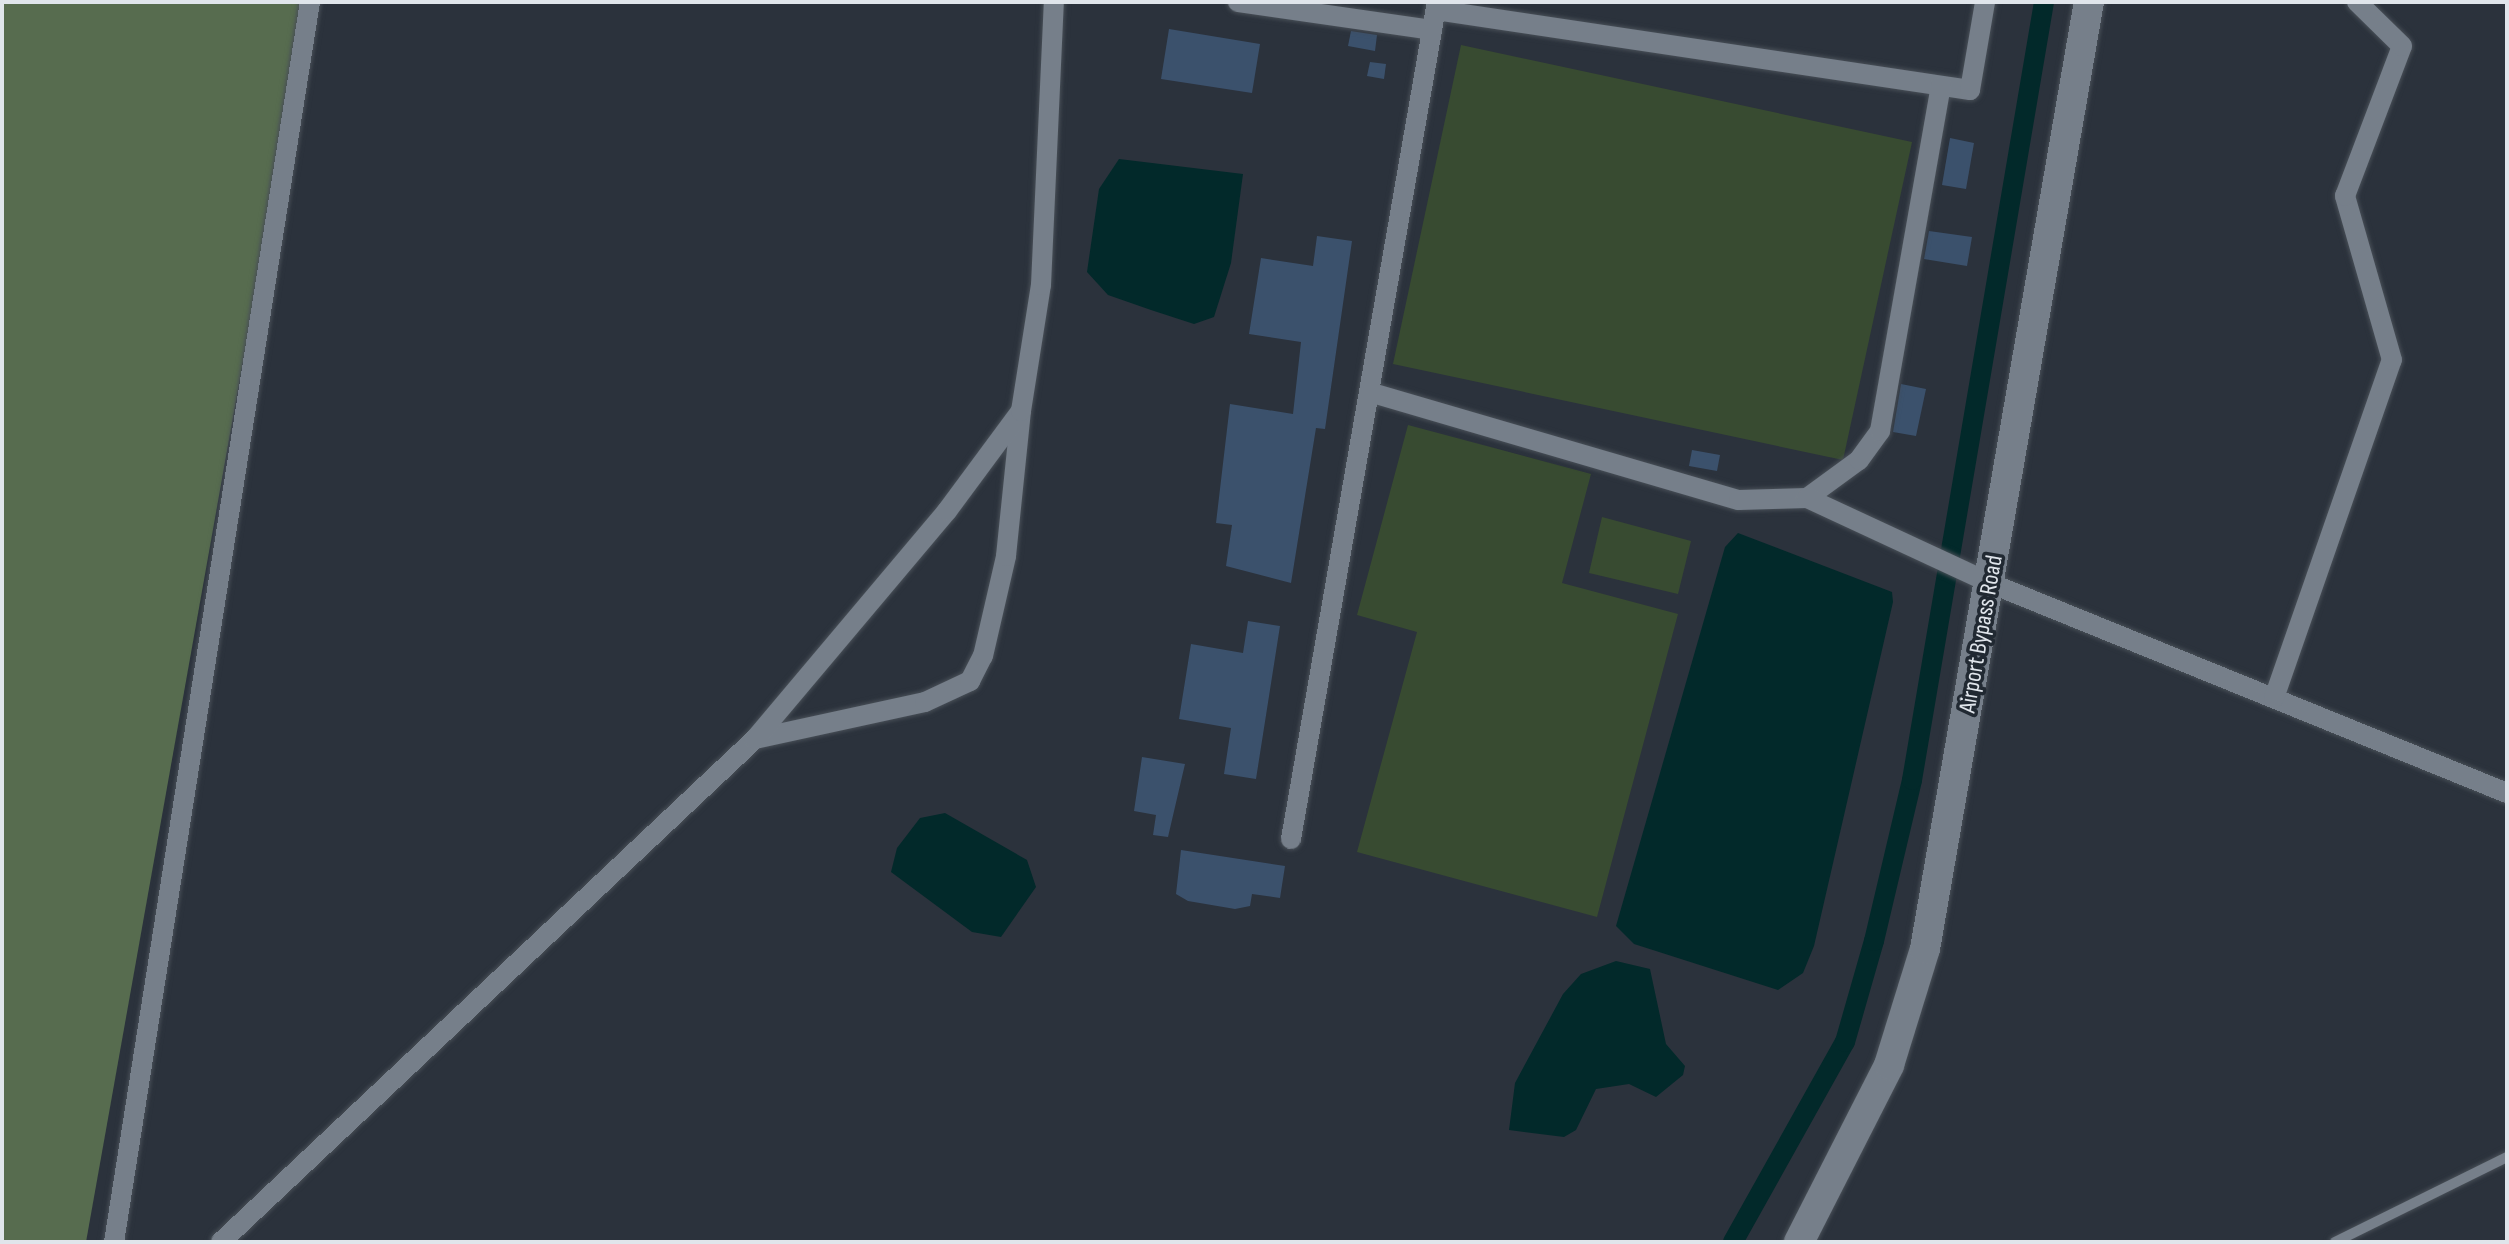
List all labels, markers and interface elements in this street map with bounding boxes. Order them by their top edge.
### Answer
street label: Airport Bypass Road [1953,553,2009,715]

